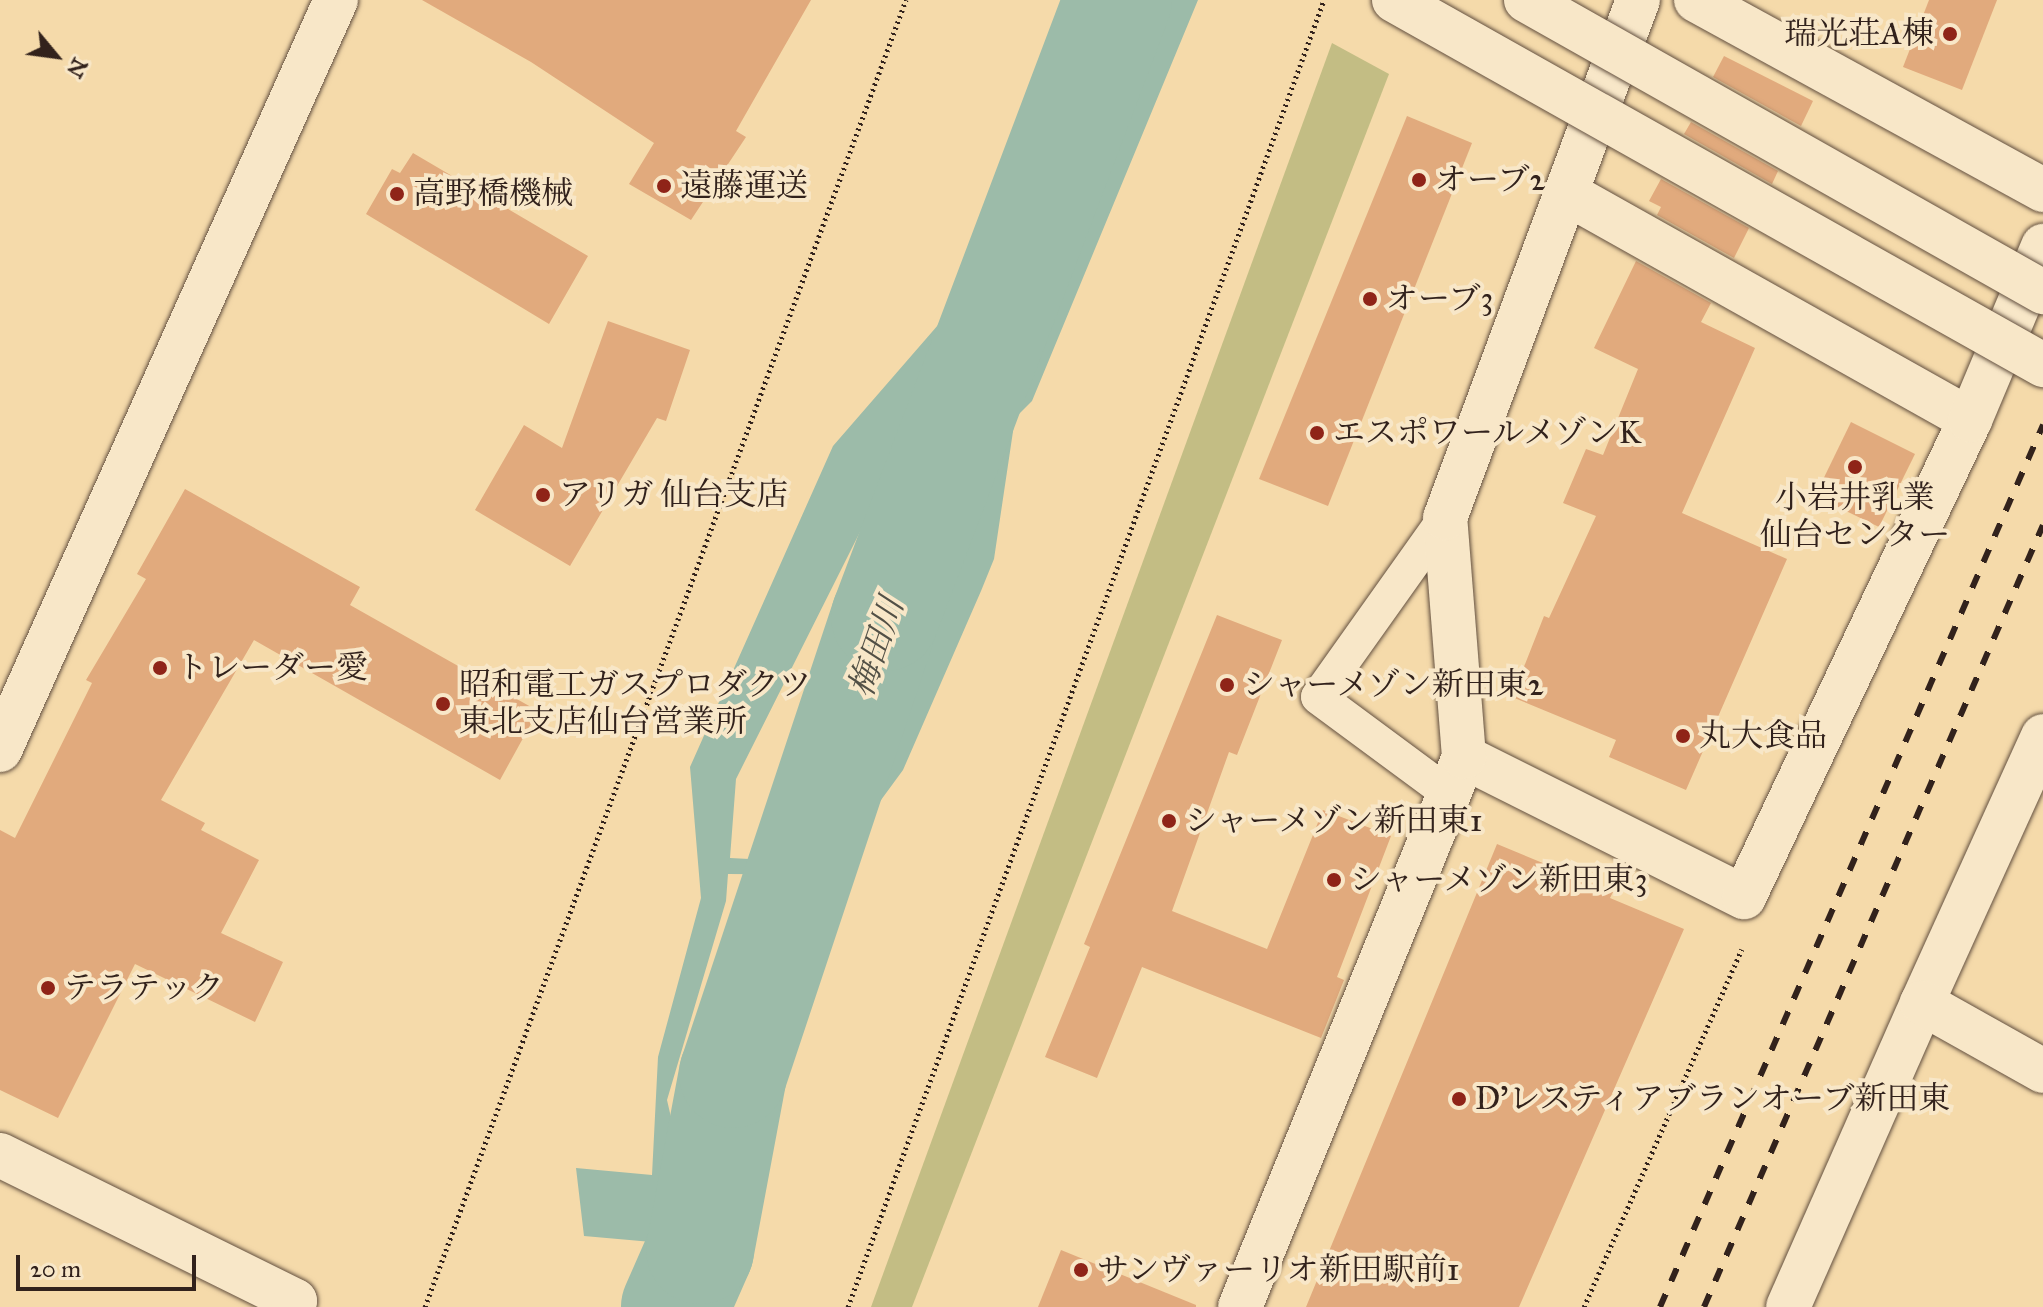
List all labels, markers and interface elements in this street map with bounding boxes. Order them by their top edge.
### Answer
place label: 瑞光荘A棟 [1784,15,1934,53]
north arrow [16,16,96,96]
marker: 瑞光荘A棟 [1941,25,1959,43]
text: N [61,53,94,83]
place label: オーブ2 [1435,161,1547,199]
place label: 遠藤運送 [680,167,808,205]
marker: オーブ2 [1410,171,1428,189]
place label: 高野橋機械 [413,175,573,213]
marker: 遠藤運送 [655,177,673,195]
marker: 高野橋機械 [388,185,406,203]
place label: オーブ3 [1386,280,1495,318]
marker: オーブ3 [1361,290,1379,308]
place label: エスポワールメゾンK [1333,414,1644,452]
marker: エスポワールメゾンK [1308,424,1326,442]
marker: 小岩井乳業 仙台センター [1846,458,1864,476]
place label: アリガ 仙台支店 [559,476,790,514]
place label: 小岩井乳業 仙台センター [1759,480,1951,555]
marker: アリガ 仙台支店 [534,486,552,504]
water label: 梅田川 [840,592,912,702]
place label: トレーダー愛 [176,649,368,687]
marker: トレーダー愛 [151,659,169,677]
place label: シャーメゾン新田東2 [1243,666,1547,704]
place label: 昭和電工ガスプロダクツ 東北支店仙台営業所 [459,667,811,742]
marker: シャーメゾン新田東2 [1218,676,1236,694]
marker: 昭和電工ガスプロダクツ 東北支店仙台営業所 [434,695,452,713]
place label: 丸大食品 [1699,717,1827,755]
marker: 丸大食品 [1674,727,1692,745]
place label: シャーメゾン新田東1 [1185,802,1486,840]
marker: シャーメゾン新田東1 [1160,812,1178,830]
place label: シャーメゾン新田東3 [1350,861,1651,899]
marker: シャーメゾン新田東3 [1325,871,1343,889]
place label: テラテック [64,969,224,1007]
marker: テラテック [39,979,57,997]
place label: D'レスティアブランオーブ新田東 [1475,1080,1956,1118]
marker: D'レスティアブランオーブ新田東 [1450,1090,1468,1108]
scale bar [20,1239,200,1289]
place label: サンヴァーリオ新田駅前1 [1097,1251,1462,1289]
text: 20 m [30,1254,81,1284]
marker: サンヴァーリオ新田駅前1 [1072,1261,1090,1279]

